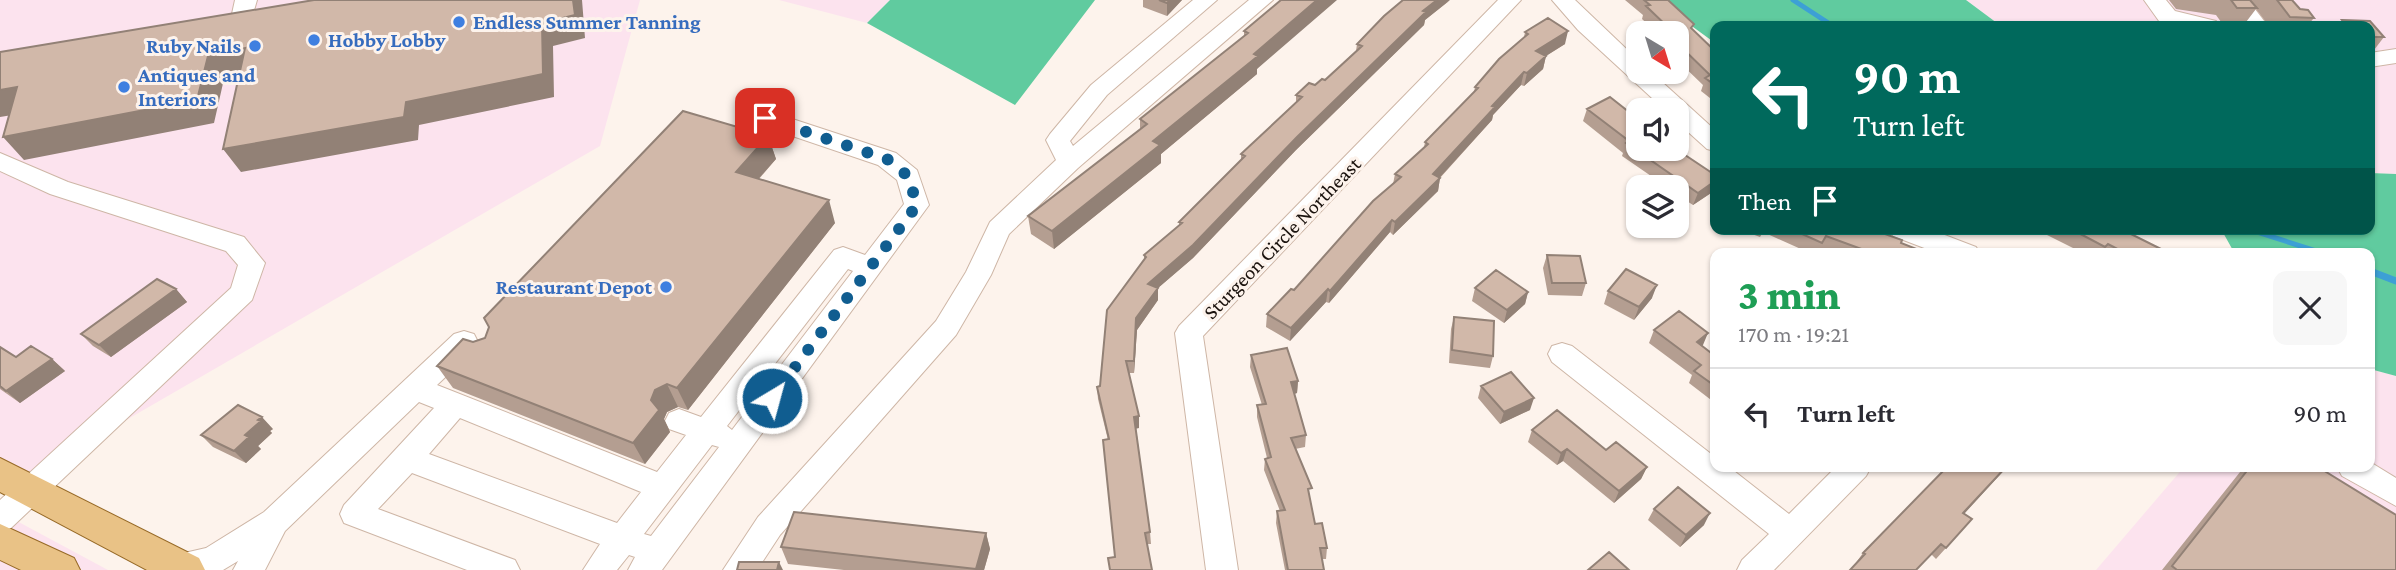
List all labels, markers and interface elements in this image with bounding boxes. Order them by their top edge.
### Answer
place label: Endless Summer Tanning [473,10,701,34]
marker: Endless Summer Tanning [451,14,467,30]
north arrow [1626,21,1689,84]
map controls [1626,21,1689,238]
place label: Hobby Lobby [328,28,446,52]
marker: Hobby Lobby [306,32,322,48]
place label: Ruby Nails [146,34,241,58]
marker: Ruby Nails [247,38,263,54]
icon: left [1738,49,1829,140]
text: 90 m [1853,49,1960,104]
place label: Antiques and Interiors [137,63,256,111]
marker: Antiques and Interiors [116,79,132,95]
pin [735,88,795,148]
button: sound [1626,98,1689,161]
icon: arrive [746,99,784,137]
text: Turn left [1853,107,1964,143]
street label: Sturgeon Circle Northeast [1198,151,1366,324]
button: layers [1626,175,1689,238]
icon: arrive [1806,182,1844,220]
text: Then [1738,187,1792,216]
text: 3 min [1738,271,1841,318]
button: close [2273,271,2347,345]
place label: Restaurant Depot [495,275,652,299]
marker: Restaurant Depot [658,279,674,295]
text: 170 m · 19:21 [1738,321,1849,347]
position arrow [735,361,809,435]
icon: left [1738,395,1776,433]
text: Turn left [1797,399,1895,428]
text: 90 m [2293,399,2347,428]

